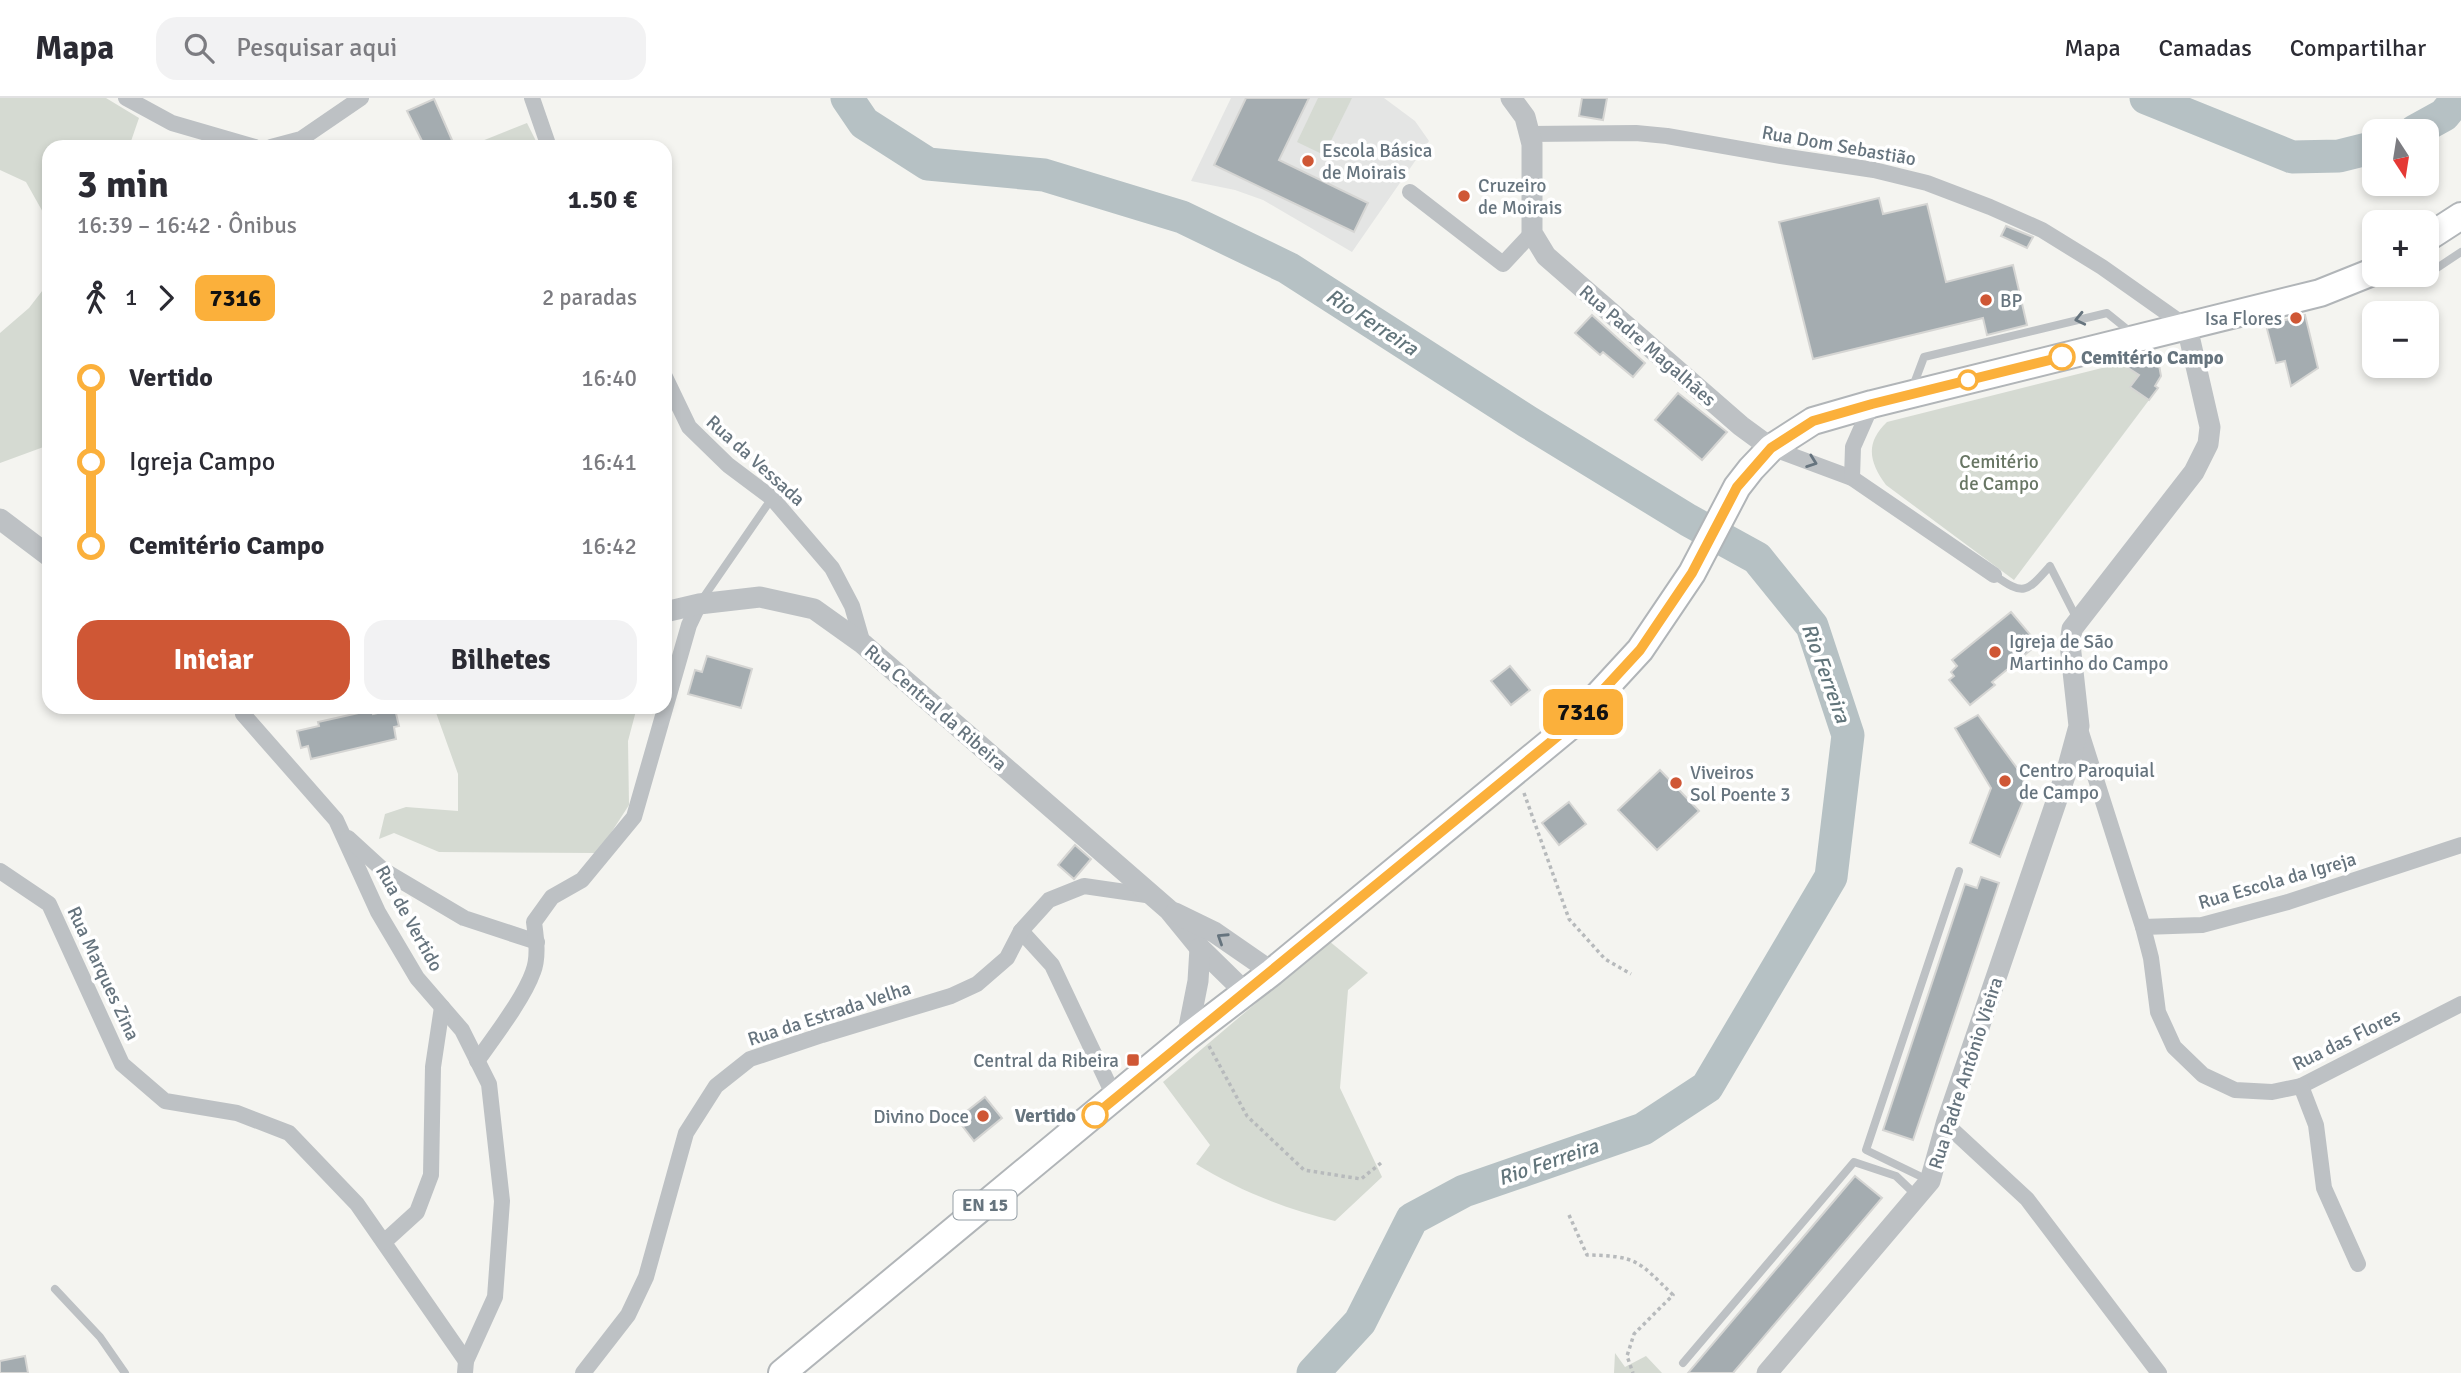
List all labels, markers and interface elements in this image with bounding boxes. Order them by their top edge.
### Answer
search box [156,17,646,80]
text: Mapa [35,28,114,69]
icon: search [180,29,218,67]
text: Pesquisar aqui [236,32,397,64]
text: Mapa [2064,33,2121,63]
text: Camadas [2159,33,2252,63]
text: Compartilhar [2290,33,2426,63]
north arrow [2362,119,2440,196]
map controls [2362,119,2439,378]
street label: Rua Dom Sebastião [1760,121,1918,171]
place label: Escola Básica de Moirais [1322,139,1432,185]
marker: Escola Básica de Moirais [1300,153,1316,169]
text: 3 min [77,161,169,208]
place label: Cruzeiro de Moirais [1478,174,1562,220]
text: 1.50 € [568,184,637,216]
marker: Cruzeiro de Moirais [1456,188,1472,204]
button: + [2362,210,2439,287]
text: 16:39 – 16:42 · Ônibus [77,211,297,240]
icon: walk [77,279,115,317]
icon: forward [147,279,185,317]
street label: Rua Padre Magalhães [1574,280,1721,412]
text: 1 [125,283,137,312]
text: 7316 [209,283,261,313]
text: 2 paradas [542,283,637,312]
water label: Rio Ferreira [1321,283,1424,362]
place label: BP [2000,289,2022,313]
marker: BP [1978,292,1994,308]
button: − [2362,301,2439,378]
place label: Isa Flores [2205,307,2282,331]
marker: Isa Flores [2288,310,2304,326]
one-way arrow [2074,311,2086,326]
marker: Cemitério Campo [2049,344,2075,370]
place label: Cemitério Campo [2081,346,2224,370]
text: Vertido [129,362,213,394]
text: 16:40 [581,364,637,393]
unlabelled marker [1958,370,1978,390]
street label: Rua da Vessada [701,410,810,511]
text: Igreja Campo [129,446,275,478]
text: 16:41 [581,448,637,477]
park label: Cemitério de Campo [1959,450,2039,496]
one-way arrow [1805,454,1817,468]
text: Cemitério Campo [129,530,324,562]
text: 16:42 [581,532,637,561]
button: Iniciar [77,620,350,700]
button: Bilhetes [364,620,637,700]
water label: Rio Ferreira [1796,620,1856,728]
place label: Igreja de São Martinho do Campo [2009,630,2168,676]
street label: Rua Central da Ribeira [859,639,1011,776]
marker: Igreja de São Martinho do Campo [1987,644,2003,660]
line badge: 7316 [1534,689,1632,735]
text: 7316 [1557,697,1609,727]
place label: Centro Paroquial de Campo [2019,759,2155,805]
place label: Viveiros Sol Poente 3 [1690,761,1791,807]
marker: Centro Paroquial de Campo [1997,773,2013,789]
marker: Viveiros Sol Poente 3 [1668,775,1684,791]
street label: Rua Escola da Igreja [2196,847,2359,915]
street label: Rua de Vertido [370,861,448,976]
street label: Rua Marques Zina [62,903,145,1044]
one-way arrow [1217,934,1230,946]
street label: Rua Padre António Vieira [1924,974,2008,1172]
street label: Rua da Estrada Velha [745,976,914,1052]
street label: Rua das Flores [2289,1003,2404,1076]
place label: Central da Ribeira [973,1049,1119,1073]
marker: Central da Ribeira [1125,1052,1141,1068]
marker: Vertido [1082,1102,1108,1128]
place label: Vertido [1015,1104,1076,1128]
place label: Divino Doce [873,1105,969,1129]
marker: Divino Doce [975,1108,991,1124]
water label: Rio Ferreira [1495,1132,1603,1191]
road number: EN 15 [954,1190,1016,1220]

